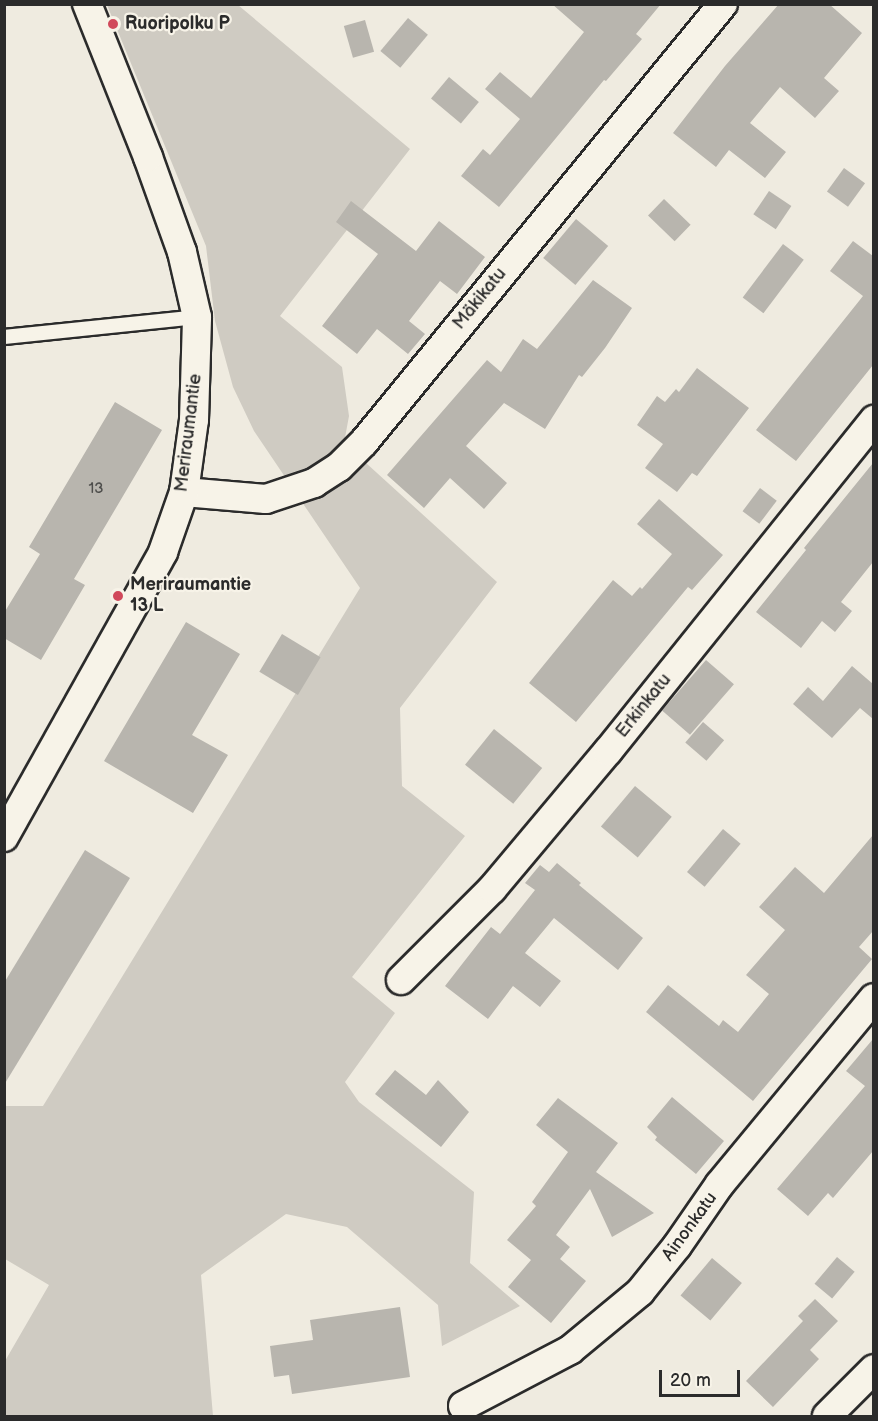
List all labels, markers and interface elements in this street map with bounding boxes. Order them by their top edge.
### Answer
place label: Ruoripolku P [125,13,230,35]
marker: Ruoripolku P [106,17,120,31]
street label: Mäkikatu [449,264,511,334]
street label: Meriraumantie [171,373,207,493]
house number: 13 [88,480,104,498]
place label: Meriraumantie 13 L [130,575,251,618]
marker: Meriraumantie 13 L [111,589,125,603]
street label: Erkinkatu [612,670,676,742]
street label: Ainonkatu [658,1188,722,1266]
scale bar [662,1358,743,1396]
text: 20 m [670,1370,711,1391]

